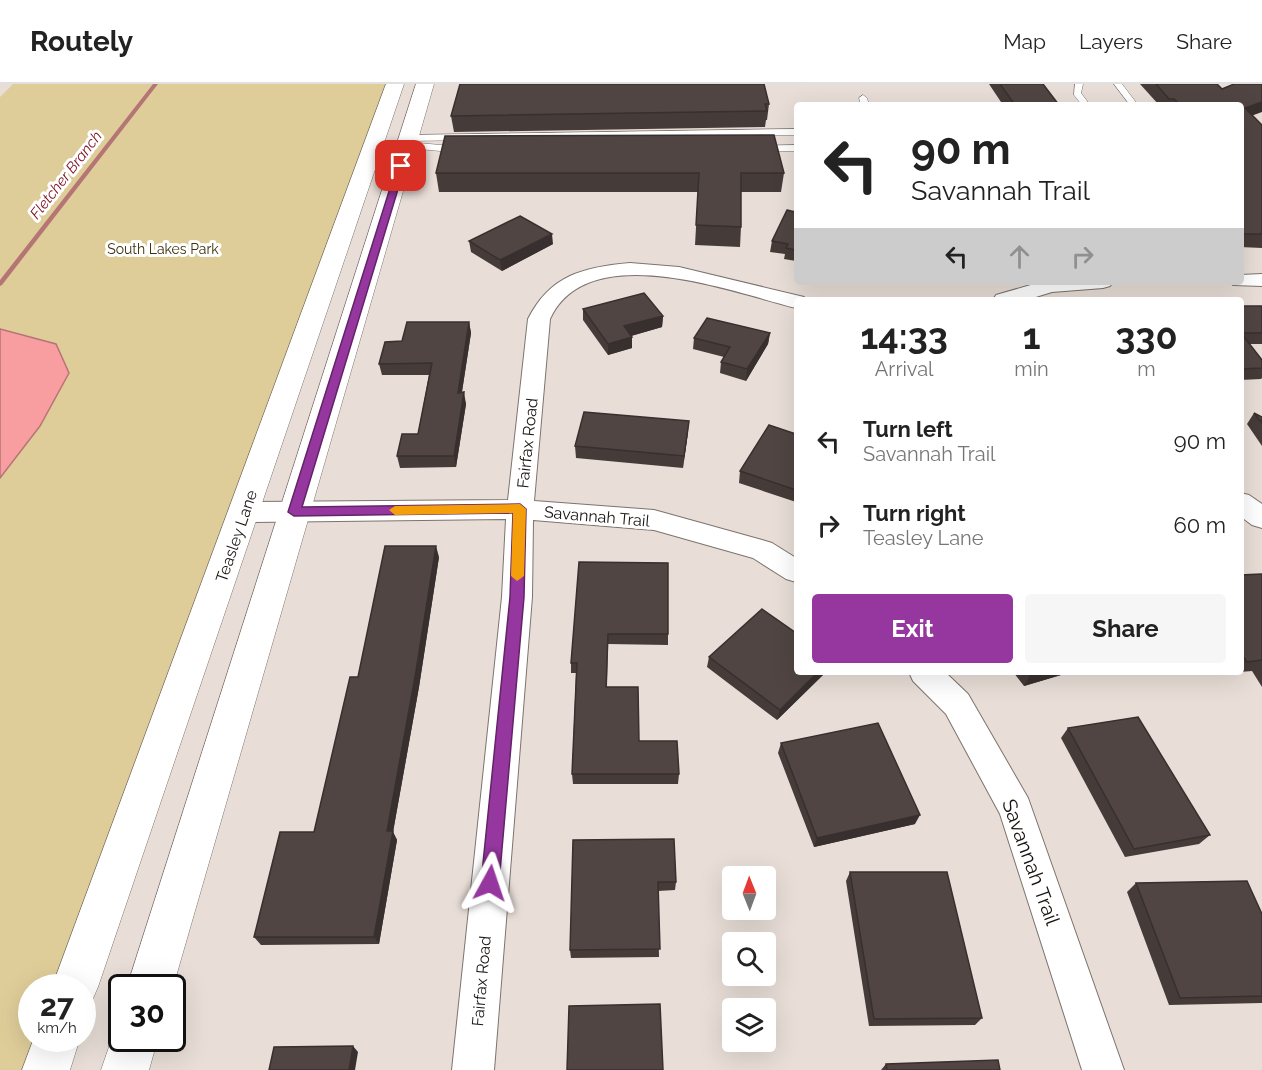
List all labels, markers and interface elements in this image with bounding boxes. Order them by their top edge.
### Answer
text: Routely [30,25,133,58]
text: Map [1003,29,1046,54]
text: Layers [1079,29,1143,54]
text: Share [1176,29,1232,54]
text: 90 m [911,125,1011,174]
icon: left [812,126,890,204]
water label: Fletcher Branch [26,128,106,222]
pin [375,140,426,191]
icon: arrive [384,149,417,182]
text: Savannah Trail [911,175,1090,206]
icon: left [940,240,973,273]
icon: ahead [1003,240,1036,273]
icon: right [1066,240,1099,273]
park label: South Lakes Park [107,241,219,257]
text: 14:33 [860,315,948,357]
text: 1 [1023,315,1040,357]
text: 330 [1115,315,1178,357]
text: Arrival [875,357,934,381]
text: min [1014,357,1049,381]
text: m [1137,357,1156,381]
street label: Fairfax Road [513,397,542,489]
text: Turn left [863,416,953,442]
icon: left [812,425,845,458]
text: 90 m [1174,428,1226,454]
text: Savannah Trail [863,442,996,466]
street label: Teasley Lane [212,487,261,585]
text: Turn right [863,500,966,526]
street label: Savannah Trail [543,502,651,531]
icon: right [812,509,845,542]
text: 60 m [1173,512,1226,538]
text: Teasley Lane [863,526,984,550]
button: Exit [812,594,1013,663]
button: Share [1025,594,1226,663]
street label: Savannah Trail [997,796,1065,929]
position arrow [458,851,522,915]
north arrow [722,866,776,920]
map controls [722,866,776,1052]
button: search [722,932,776,986]
street label: Fairfax Road [468,935,495,1027]
speed limit sign: 30 [108,974,186,1052]
text: 27 [40,988,74,1023]
button: layers [722,998,776,1052]
text: km/h [37,1019,77,1037]

